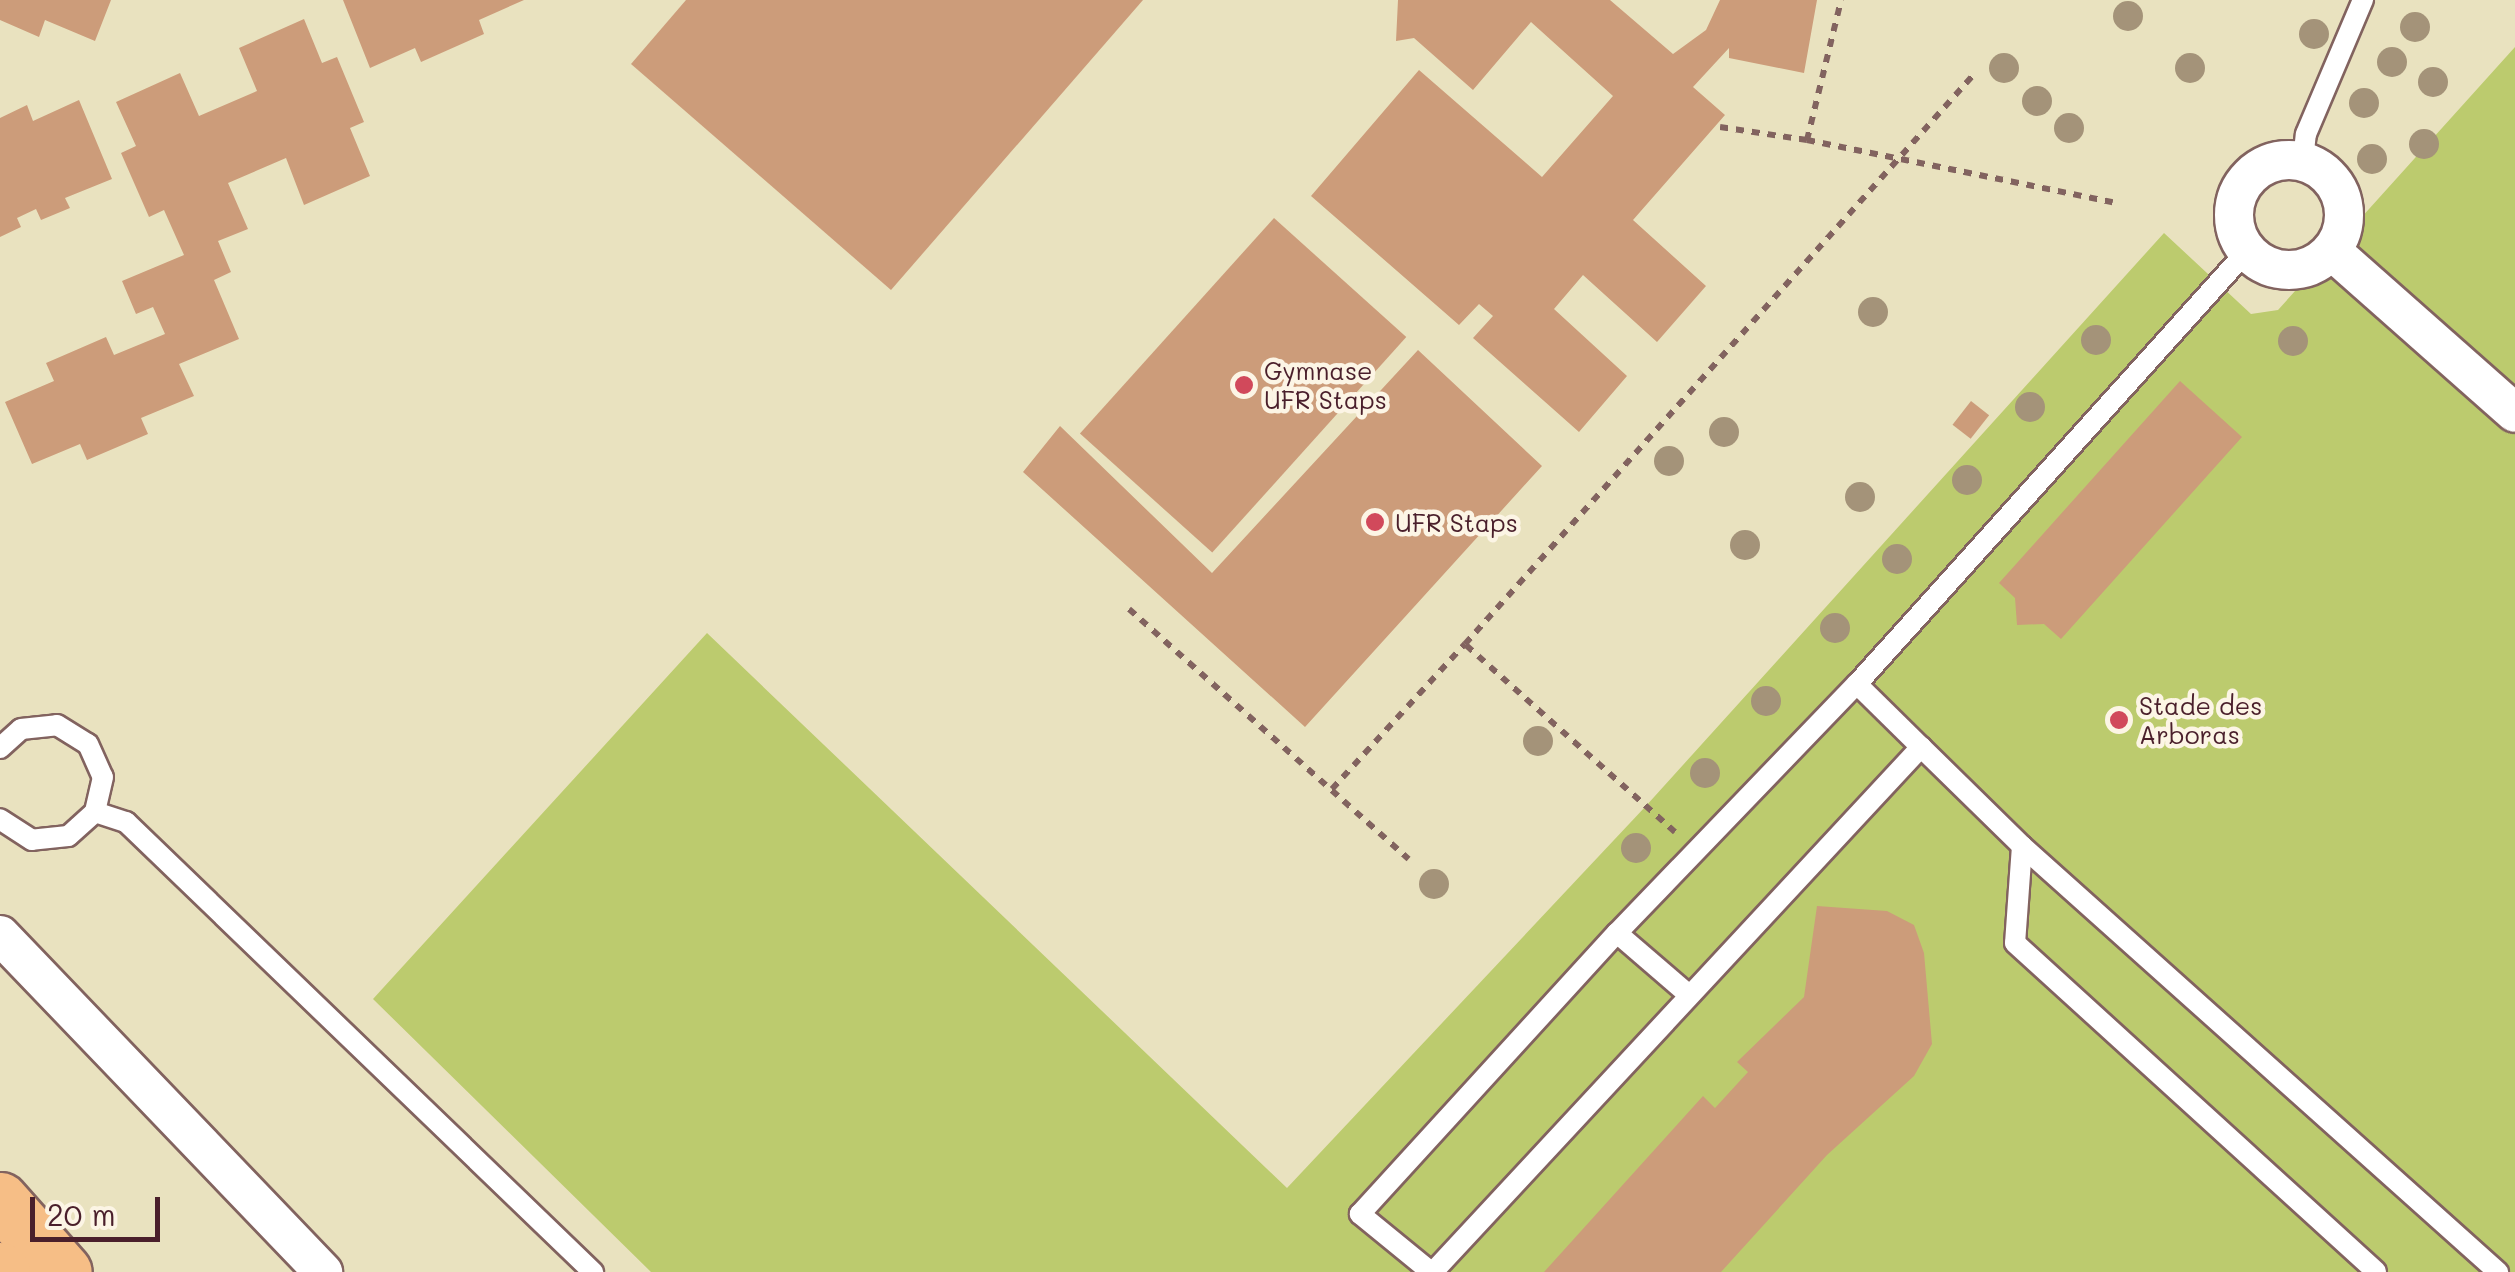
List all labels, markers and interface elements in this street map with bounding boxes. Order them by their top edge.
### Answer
place label: Gymnase UFR Staps [1264,356,1387,415]
marker: Gymnase UFR Staps [1233,374,1255,396]
place label: UFR Staps [1395,507,1518,537]
marker: UFR Staps [1364,511,1386,533]
place label: Stade des Arboras [2139,691,2262,750]
marker: Stade des Arboras [2108,709,2130,731]
scale bar [35,1177,165,1239]
text: 20 m [47,1194,116,1234]

